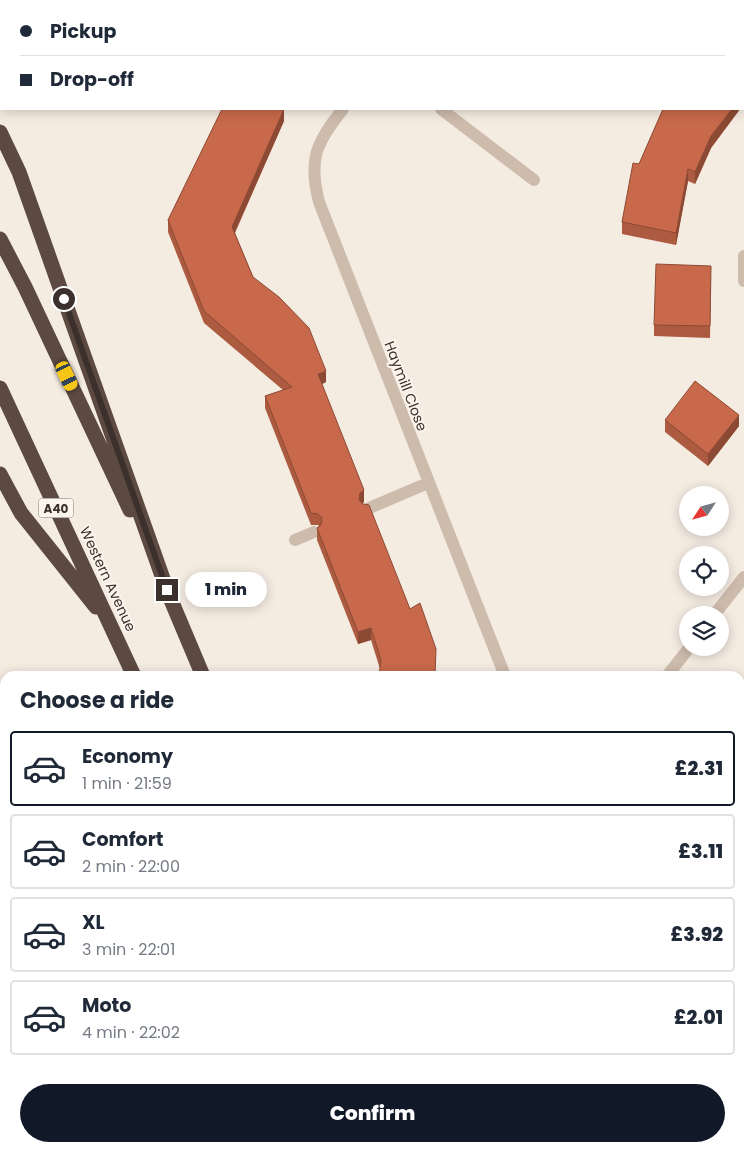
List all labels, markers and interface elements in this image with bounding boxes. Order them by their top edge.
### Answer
text: Pickup [50,18,116,45]
text: Drop-off [50,66,134,93]
route start [53,288,75,310]
street label: Haymill Close [380,338,432,434]
car [53,359,80,393]
north arrow [679,486,729,536]
map controls [679,486,729,656]
road number: A40 [38,498,74,518]
street label: Western Avenue [75,523,141,635]
button: locate [679,546,729,596]
callout: 1 min [184,572,267,608]
text: 1 min [205,578,247,601]
route end [156,579,178,601]
button: layers [679,606,729,656]
text: Choose a ride [20,685,174,716]
text: Economy [82,743,173,770]
icon: car [22,746,67,791]
text: £2.31 [675,755,723,782]
text: 1 min · 21:59 [82,772,172,795]
text: Comfort [82,826,164,853]
icon: car [22,829,67,874]
text: £3.11 [678,838,723,865]
text: 2 min · 22:00 [82,855,180,878]
text: XL [82,909,105,936]
icon: car [22,912,67,957]
text: £3.92 [671,921,723,948]
text: 3 min · 22:01 [82,938,175,961]
text: Moto [82,992,131,1019]
icon: car [22,995,67,1040]
text: £2.01 [674,1004,723,1031]
text: 4 min · 22:02 [82,1021,180,1044]
button: Confirm [20,1084,725,1142]

